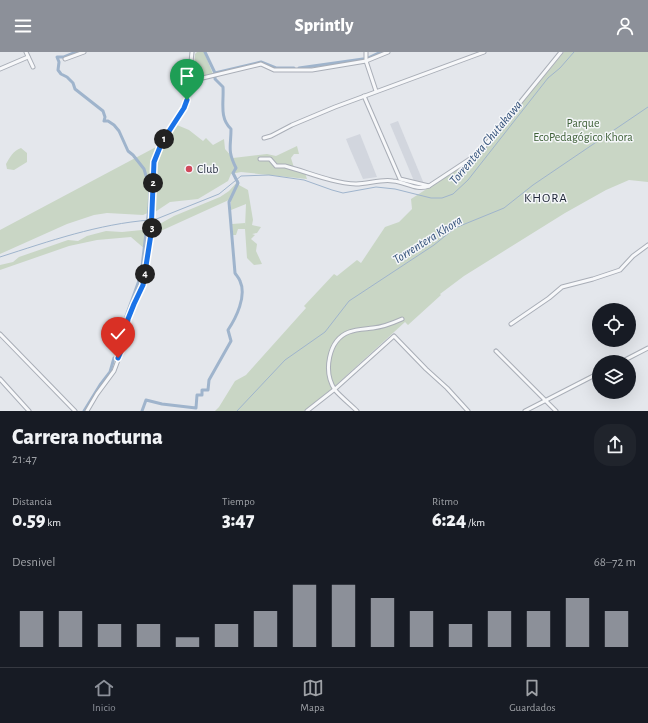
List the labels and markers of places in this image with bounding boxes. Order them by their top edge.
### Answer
pin [170,59,204,100]
pin: 1 [154,129,174,149]
place label: Club [197,163,219,175]
marker: Club [184,164,194,174]
pin: 2 [143,173,163,193]
pin: 3 [142,218,162,238]
pin: 4 [135,264,155,284]
pin [101,317,135,358]

